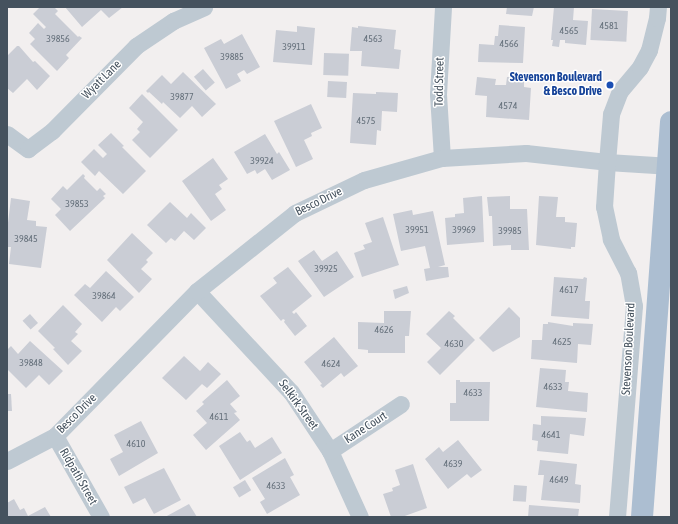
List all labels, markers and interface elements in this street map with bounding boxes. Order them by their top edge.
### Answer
house number: 4581 [600,20,618,32]
house number: 4565 [560,25,578,37]
house number: 39856 [46,33,70,45]
house number: 4563 [364,33,382,45]
house number: 4566 [500,38,518,50]
house number: 39911 [282,41,306,53]
house number: 39885 [220,51,244,63]
street label: Todd Street [432,57,448,107]
street label: Wyatt Lane [80,58,124,102]
place label: Stevenson Boulevard & Besco Drive [510,71,602,99]
marker: Stevenson Boulevard & Besco Drive [605,80,615,90]
house number: 39877 [170,91,194,103]
house number: 4574 [499,100,517,112]
house number: 4575 [357,115,375,127]
house number: 39924 [250,155,274,167]
street label: Besco Drive [293,184,345,220]
house number: 39853 [65,198,89,210]
house number: 39951 [405,224,429,236]
house number: 39969 [452,224,476,236]
house number: 39985 [498,225,522,237]
house number: 39845 [14,233,38,245]
house number: 39925 [314,263,338,275]
house number: 4617 [560,284,578,296]
house number: 39864 [92,290,116,302]
street label: Stevenson Boulevard [619,303,639,395]
house number: 4626 [375,324,393,336]
house number: 4625 [553,336,571,348]
house number: 4630 [445,338,463,350]
house number: 39848 [19,357,43,369]
house number: 4624 [322,358,340,370]
street label: Selkirk Street [275,377,321,433]
house number: 4633 [544,381,562,393]
house number: 4633 [464,387,482,399]
street label: Besco Drive [54,391,100,437]
street label: Kane Court [342,409,390,447]
house number: 4611 [210,411,228,423]
house number: 4641 [542,429,560,441]
house number: 4610 [127,438,145,450]
street label: Ridpath Street [56,446,100,508]
house number: 4639 [444,458,462,470]
house number: 4649 [550,474,568,486]
house number: 4633 [267,480,285,492]

